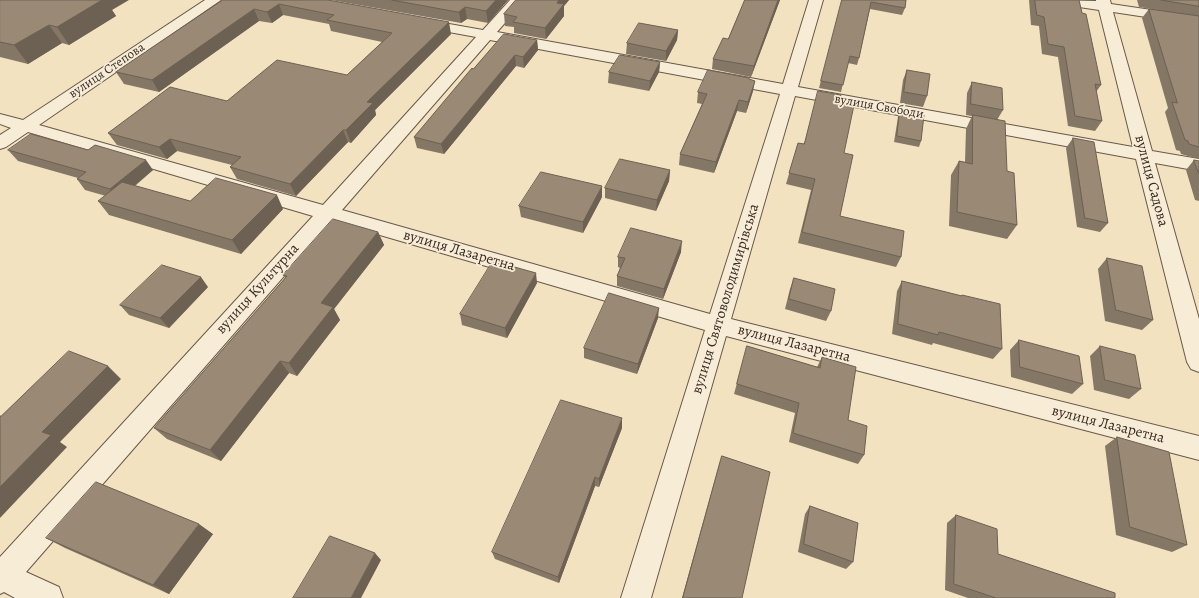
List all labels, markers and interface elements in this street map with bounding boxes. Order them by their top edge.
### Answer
street label: вулиця Степова [66,40,148,102]
street label: вулиця Свободи [833,91,925,123]
street label: вулиця Садова [1130,133,1172,229]
street label: вулиця Святоволодимирівська [688,202,764,396]
street label: вулиця Лазаретна [401,226,517,276]
street label: вулиця Культурна [213,240,303,338]
street label: вулиця Лазаретна [736,321,852,367]
street label: вулиця Лазаретна [1050,402,1166,448]

